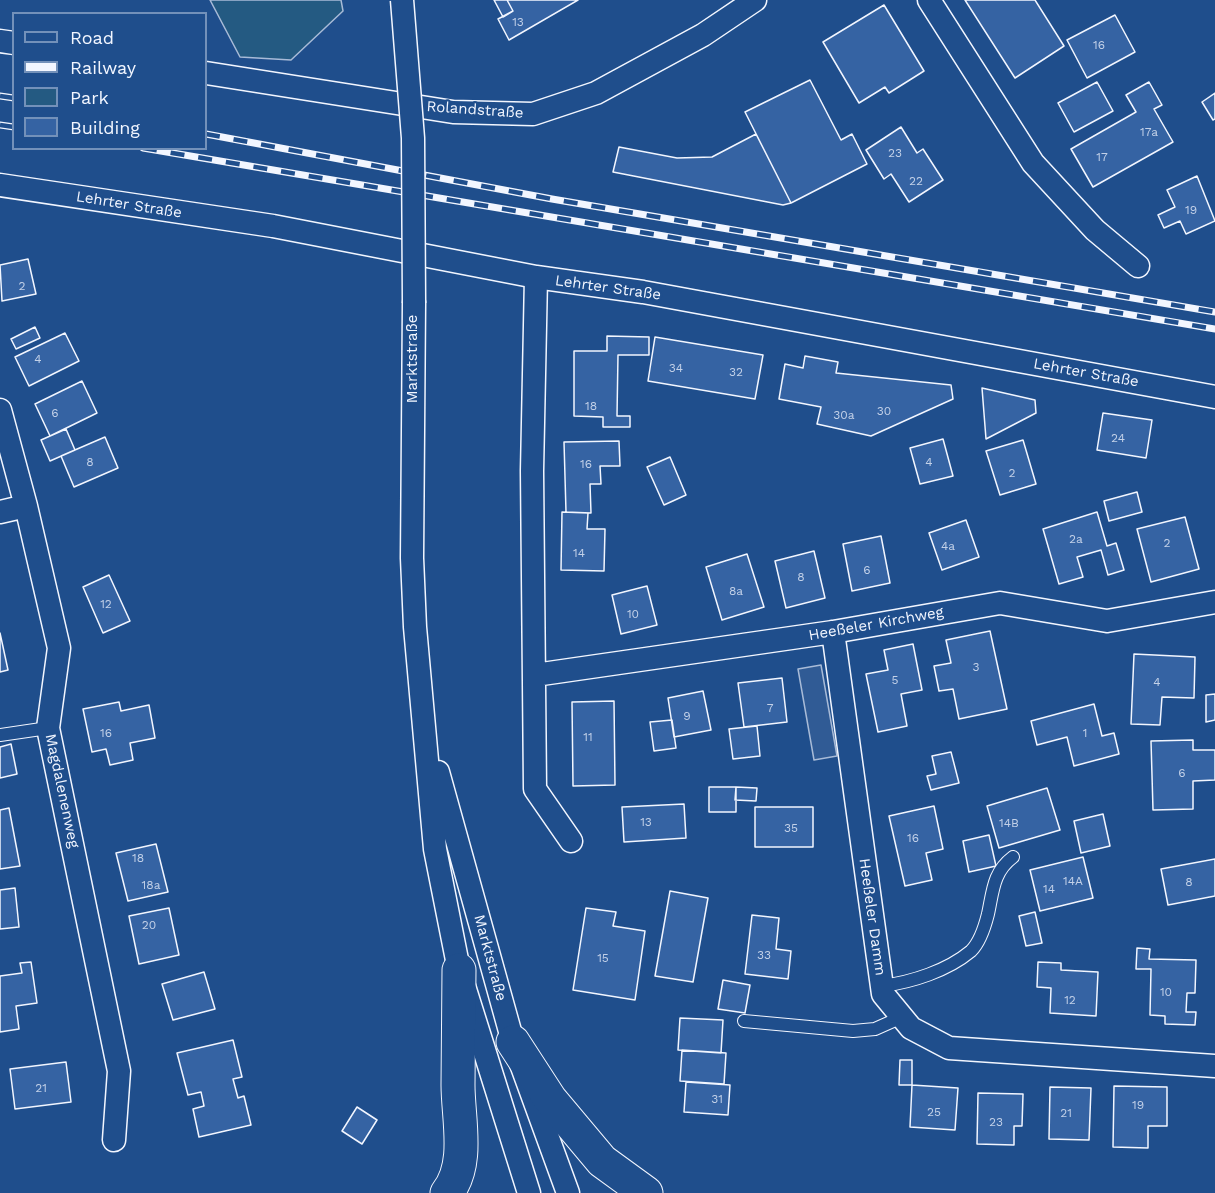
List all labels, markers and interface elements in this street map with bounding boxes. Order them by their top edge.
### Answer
legend [12,12,207,150]
house number: 13 [512,15,524,29]
text: Road [70,27,114,48]
house number: 16 [1093,38,1105,52]
text: Railway [70,57,136,78]
text: Park [70,87,109,108]
street label: Rolandstraße [426,98,524,122]
text: Building [70,117,140,138]
house number: 17a [1140,125,1158,139]
house number: 23 [888,146,902,160]
house number: 17 [1096,150,1108,164]
house number: 22 [909,174,923,188]
street label: Lehrter Straße [75,188,183,222]
house number: 19 [1185,203,1197,217]
street label: Lehrter Straße [554,272,662,304]
house number: 2 [19,279,25,293]
street label: Marktstraße [404,315,422,403]
house number: 4 [34,352,42,366]
street label: Lehrter Straße [1032,355,1140,391]
house number: 34 [669,361,683,375]
house number: 32 [729,365,743,379]
house number: 18 [585,399,597,413]
house number: 30 [877,404,891,418]
house number: 6 [51,406,59,420]
house number: 30a [833,408,855,422]
house number: 24 [1111,431,1125,445]
house number: 8 [86,455,94,469]
house number: 4 [925,455,933,469]
house number: 16 [580,457,592,471]
house number: 2 [1009,466,1015,480]
house number: 2a [1069,532,1083,546]
house number: 2 [1164,536,1170,550]
house number: 4a [941,539,955,553]
house number: 14 [573,546,585,560]
house number: 6 [863,563,871,577]
house number: 8 [797,570,805,584]
house number: 8a [729,584,743,598]
house number: 12 [100,597,112,611]
street label: Heeßeler Kirchweg [807,603,945,645]
house number: 10 [627,607,639,621]
house number: 3 [973,660,979,674]
house number: 5 [892,673,898,687]
house number: 4 [1153,675,1161,689]
house number: 7 [767,701,773,715]
house number: 9 [683,709,691,723]
house number: 16 [100,726,112,740]
house number: 1 [1083,726,1087,740]
house number: 11 [583,730,593,744]
street label: Magdalenenweg [41,732,83,850]
house number: 6 [1178,766,1186,780]
house number: 13 [640,815,652,829]
house number: 14B [999,816,1019,830]
house number: 35 [784,821,798,835]
house number: 16 [907,831,919,845]
house number: 18 [132,851,144,865]
street label: Heeßeler Damm [855,857,889,977]
house number: 14A [1063,874,1083,888]
house number: 8 [1185,875,1193,889]
house number: 18a [142,878,160,892]
house number: 14 [1043,882,1055,896]
street label: Marktstraße [470,913,510,1003]
house number: 20 [142,918,156,932]
house number: 33 [757,948,771,962]
house number: 15 [597,951,609,965]
house number: 10 [1160,985,1172,999]
house number: 12 [1064,993,1076,1007]
house number: 21 [35,1081,47,1095]
house number: 31 [711,1092,723,1106]
house number: 19 [1132,1098,1144,1112]
house number: 25 [927,1105,941,1119]
house number: 21 [1060,1106,1072,1120]
house number: 23 [989,1115,1003,1129]

